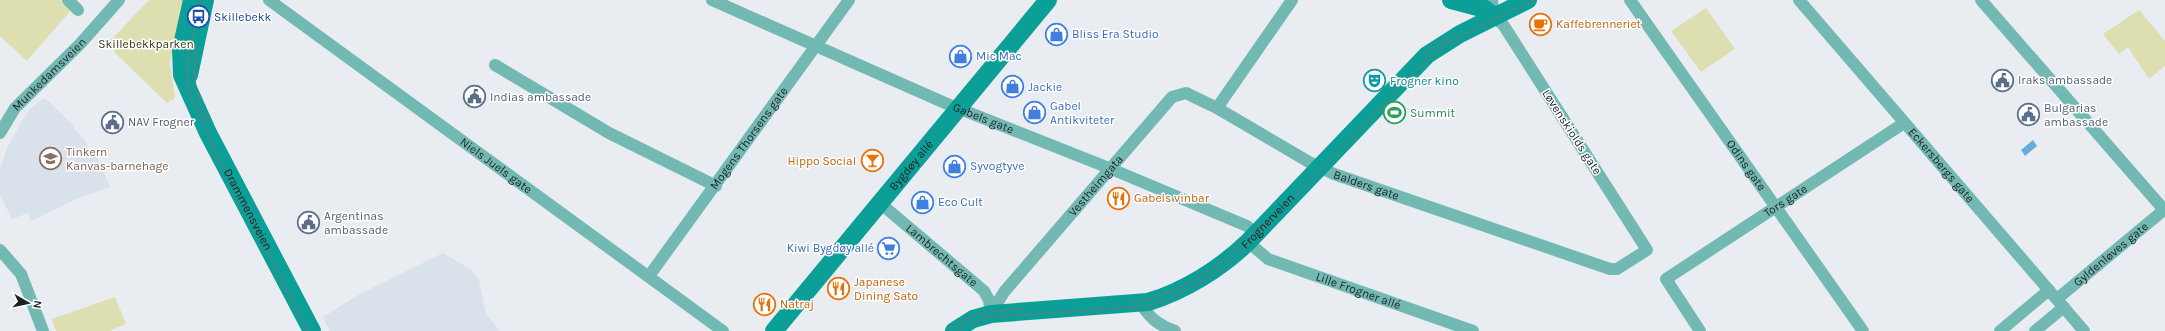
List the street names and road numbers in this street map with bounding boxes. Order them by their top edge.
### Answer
street label: Munkedamsveien [9,35,89,114]
street label: Mogens Thorsens gate [707,84,791,192]
street label: Løvenskiolds gate [1539,87,1605,177]
street label: Gabels gate [951,100,1016,137]
street label: Eckersbergs gate [1905,125,1977,205]
street label: Niels Juels gate [457,135,535,196]
street label: Bygdøy allé [886,137,936,194]
street label: Odins gate [1724,137,1769,193]
street label: Vestheimgata [1066,152,1126,219]
street label: Drammensveien [221,166,275,253]
street label: Balders gate [1332,167,1401,203]
street label: Tors gate [1761,181,1810,220]
street label: Frognerveien [1238,191,1297,252]
street label: Gyldenløves gate [2071,219,2151,289]
street label: Lambrechtsgate [903,221,981,290]
street label: Lille Frogner allé [1314,269,1403,312]

